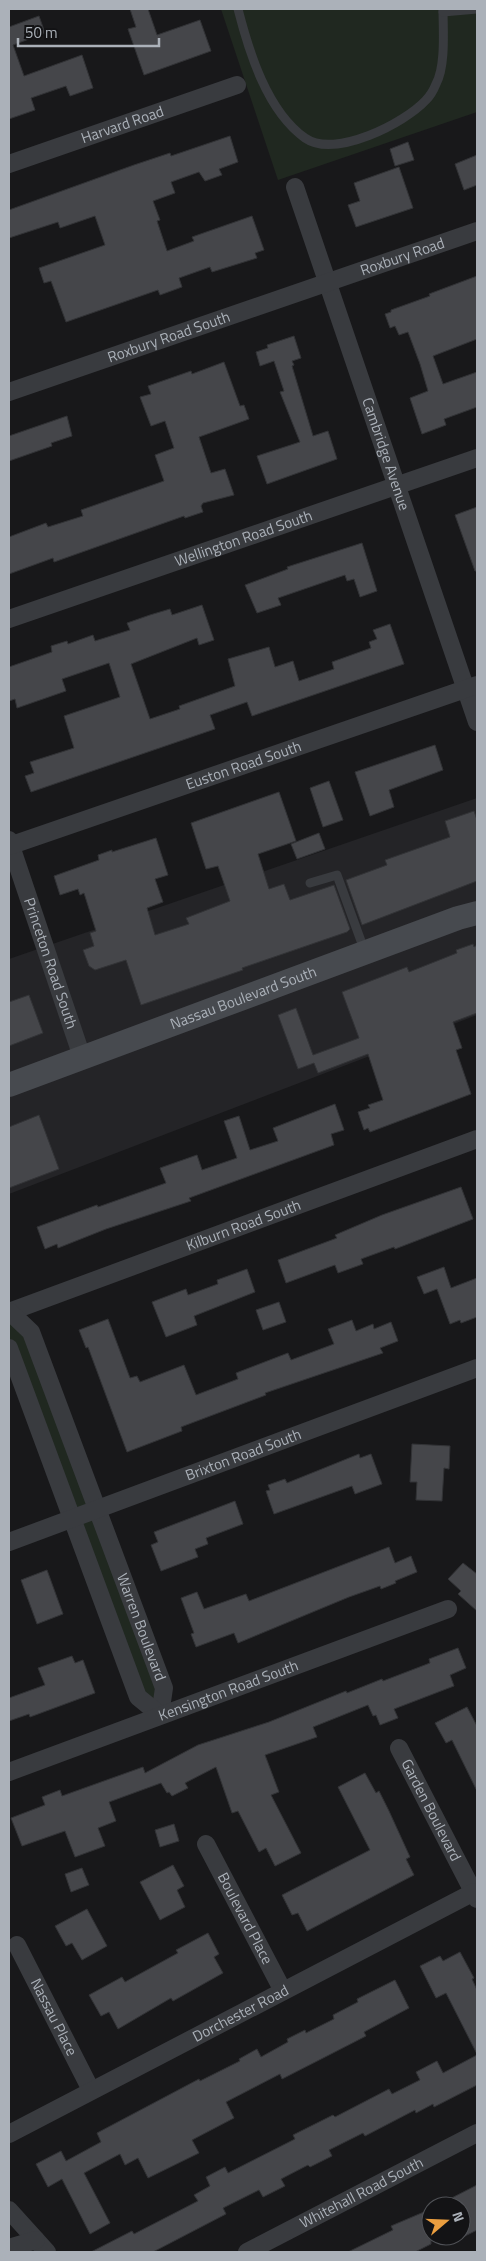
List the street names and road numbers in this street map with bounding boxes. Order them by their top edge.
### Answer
street label: Harvard Road [78,99,167,149]
street label: Roxbury Road [357,231,447,281]
street label: Roxbury Road South [104,305,233,368]
street label: Cambridge Avenue [356,394,416,513]
street label: Wellington Road South [171,504,315,572]
street label: Euston Road South [182,734,304,795]
street label: Princeton Road South [18,894,84,1032]
street label: Nassau Boulevard South [167,960,320,1035]
street label: Kilburn Road South [183,1193,304,1257]
street label: Brixton Road South [182,1422,304,1486]
street label: Warren Boulevard [111,1570,172,1684]
street label: Kensington Road South [155,1654,301,1727]
street label: Garden Boulevard [396,1755,468,1865]
street label: Boulevard Place [212,1868,279,1968]
street label: Nassau Place [25,1974,84,2060]
street label: Dorchester Road [188,1978,292,2048]
street label: Whitehall Road South [295,2151,427,2234]

